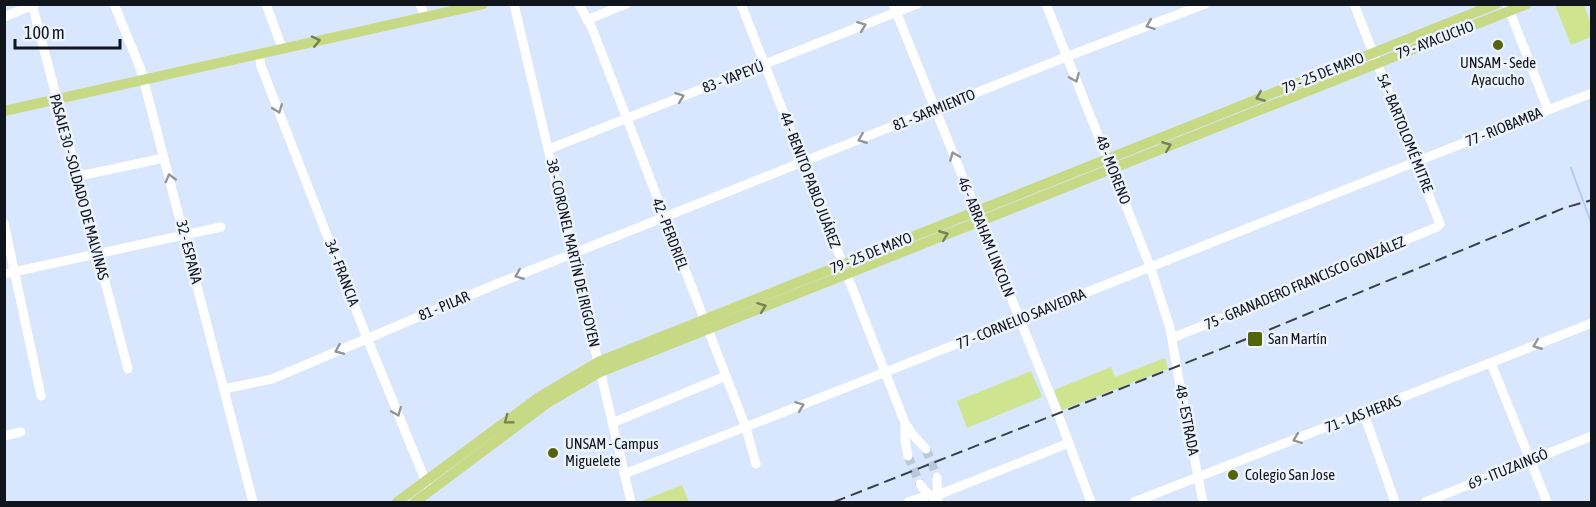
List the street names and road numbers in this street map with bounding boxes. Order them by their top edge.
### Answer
street label: 79 - AYACUCHO [1394,17,1476,62]
street label: 79 - 25 DE MAYO [1279,48,1366,97]
street label: 83 - YAPEYÚ [700,57,766,96]
street label: 54 - BARTOLOMÉ MITRE [1374,71,1437,195]
street label: 81 - SARMIENTO [890,85,978,134]
street label: PASAJE 30 - SOLDADO DE MALVINAS [46,92,112,282]
street label: 77 - RIOBAMBA [1463,103,1545,150]
street label: 44 - BENITO PABLO JUÁREZ [777,109,844,251]
street label: 48 - MORENO [1093,133,1134,207]
street label: 38 - CORONEL MARTÍN DE IRIGOYEN [544,157,603,349]
street label: 46 - ABRAHAM LINCOLN [955,174,1018,299]
street label: 42 - PERDRIEL [649,196,692,272]
street label: 32 - ESPAÑA [173,218,206,286]
street label: 79 - 25 DE MAYO [827,228,914,277]
street label: 75 - GRANADERO FRANCISCO GONZÁLEZ [1202,232,1408,333]
street label: 34 - FRANCIA [322,237,363,309]
street label: 77 - CORNELIO SAAVEDRA [954,285,1089,352]
street label: 81 - PILAR [416,287,472,324]
street label: 48 - ESTRADA [1172,383,1203,457]
street label: 71 - LAS HERAS [1323,391,1403,436]
street label: 69 - ITUZAINGÓ [1465,445,1550,492]

